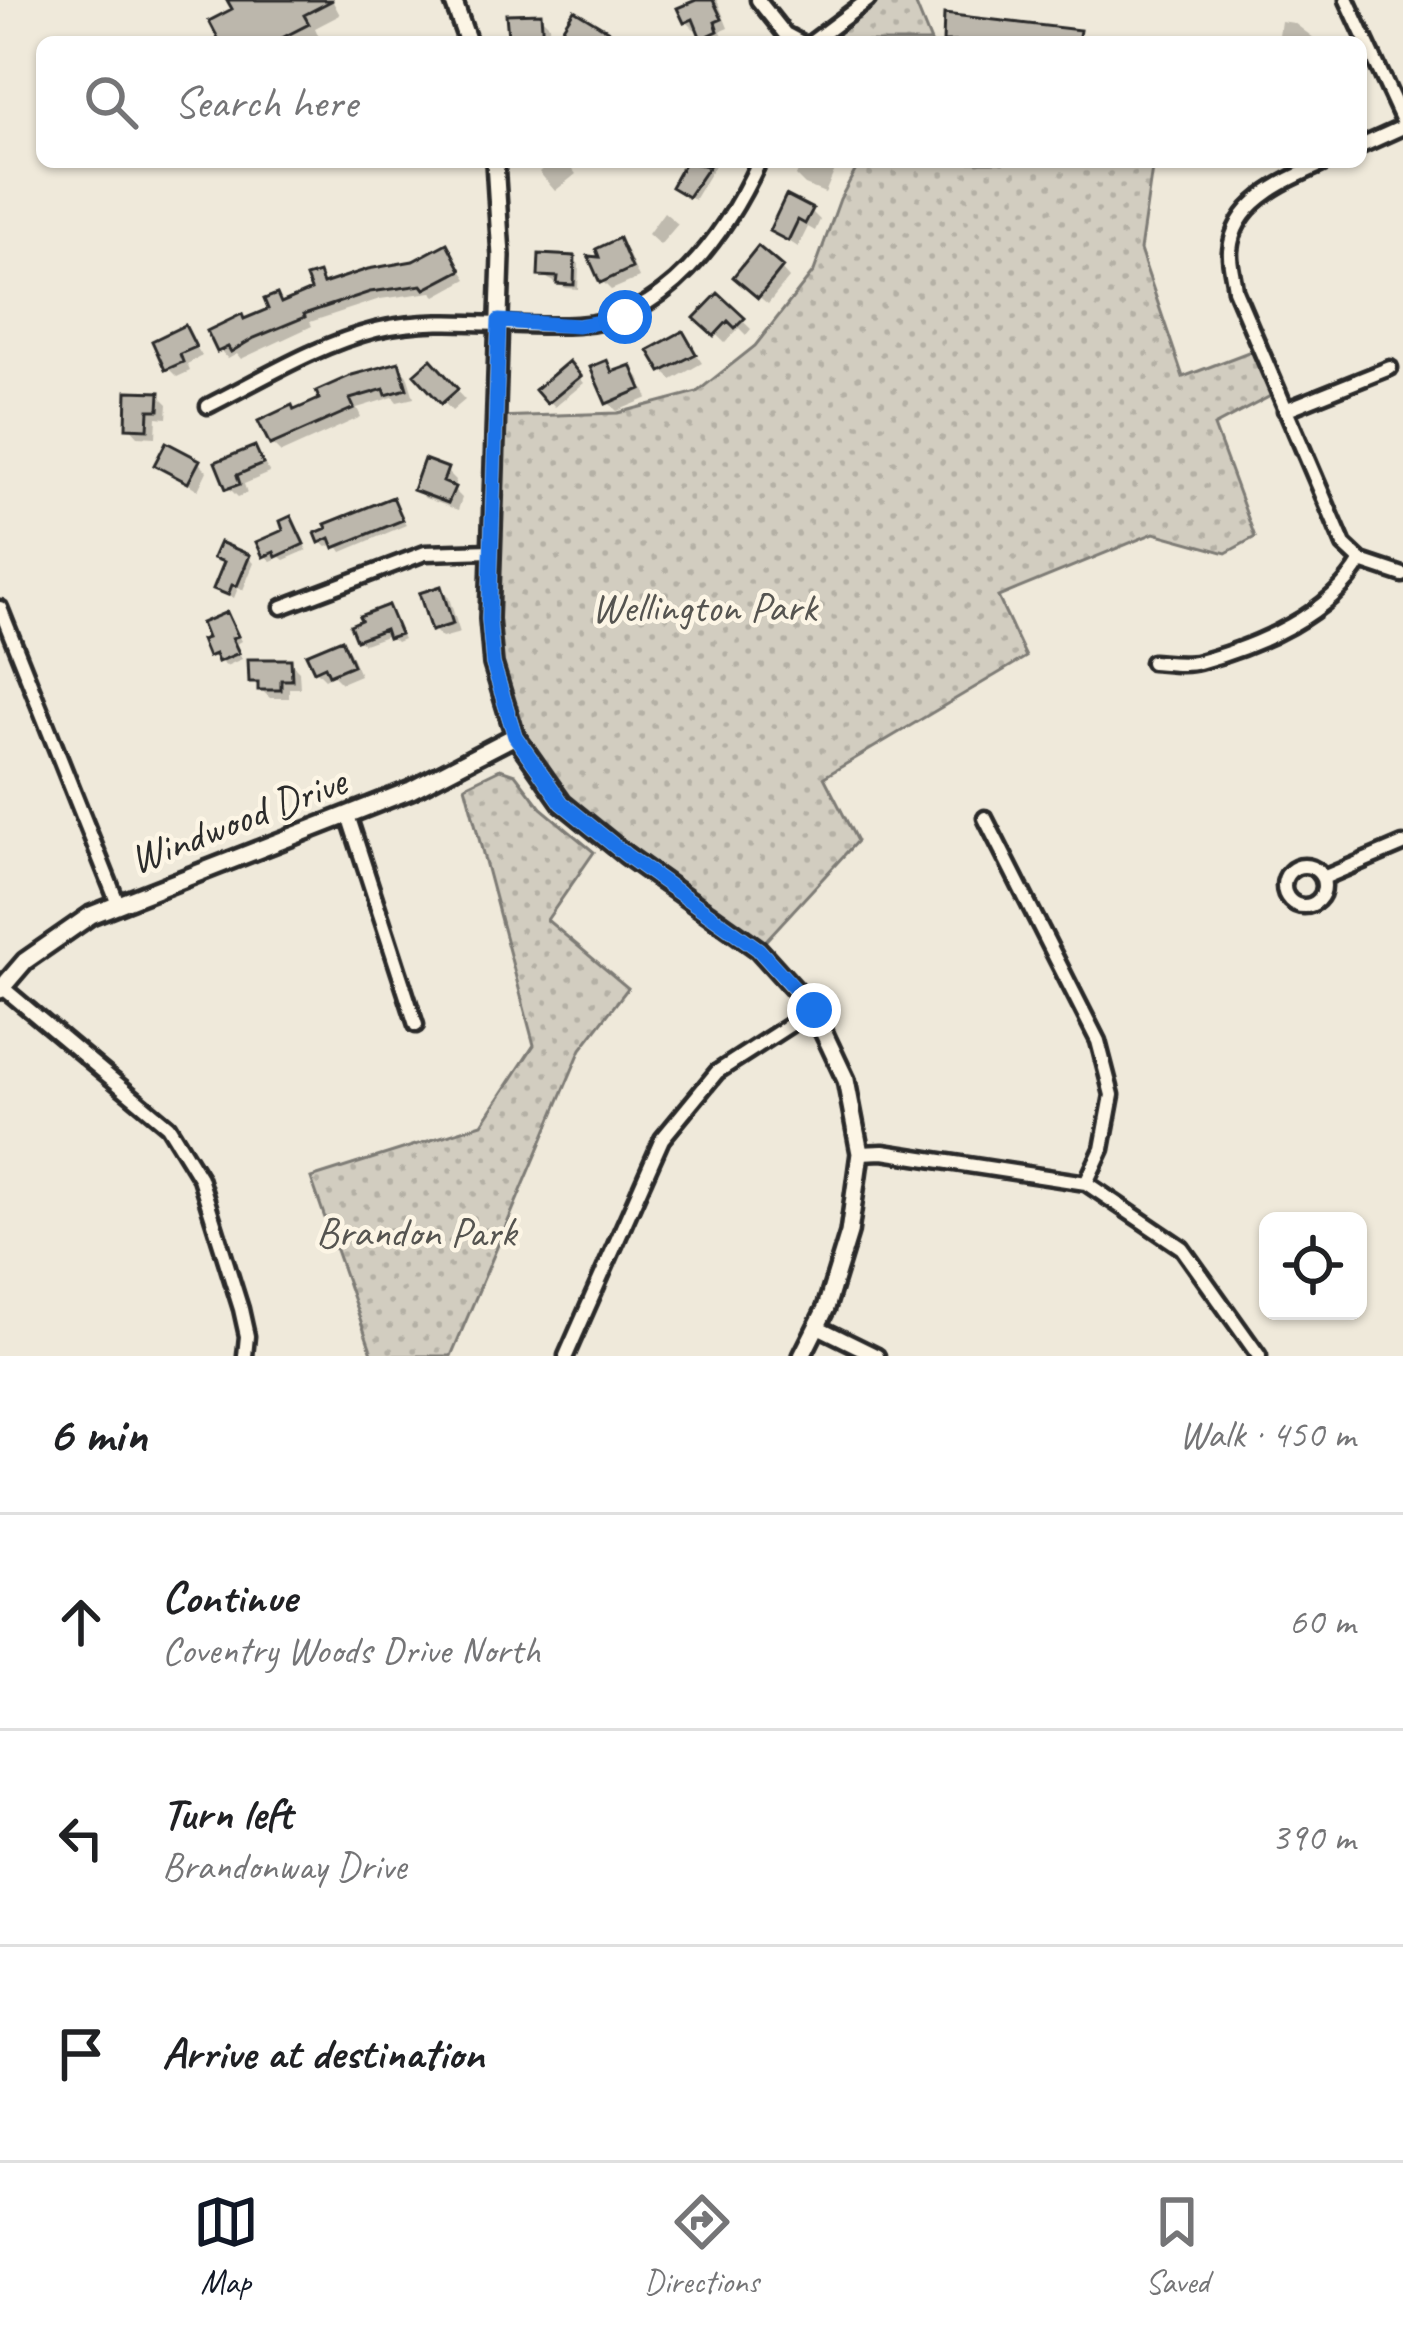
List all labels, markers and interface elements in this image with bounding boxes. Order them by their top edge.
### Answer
search box [36,36,1367,168]
icon: search [78,69,144,135]
text: Search here [174,74,357,131]
route start [598,290,652,344]
park label: Wellington Park [592,581,819,634]
street label: Windwood Drive [122,754,355,886]
route end [787,983,841,1037]
park label: Brandon Park [316,1206,519,1259]
map controls [1259,1212,1367,1320]
button: locate [1259,1212,1367,1320]
text: 6 min [48,1402,147,1466]
text: Walk · 450 m [1179,1410,1355,1459]
text: Continue [162,1569,296,1626]
icon: ahead [48,1589,114,1655]
text: 60 m [1289,1597,1355,1646]
text: Coventry Woods Drive North [162,1626,540,1675]
text: Turn left [162,1785,292,1842]
icon: left [48,1805,114,1871]
text: 390 m [1271,1813,1355,1862]
text: Brandonway Drive [162,1842,406,1891]
icon: arrive [48,2021,114,2087]
text: Arrive at destination [162,2025,484,2082]
tab: Map [193,2189,259,2303]
tab: Directions [644,2189,759,2303]
tab: Saved [1144,2189,1210,2303]

